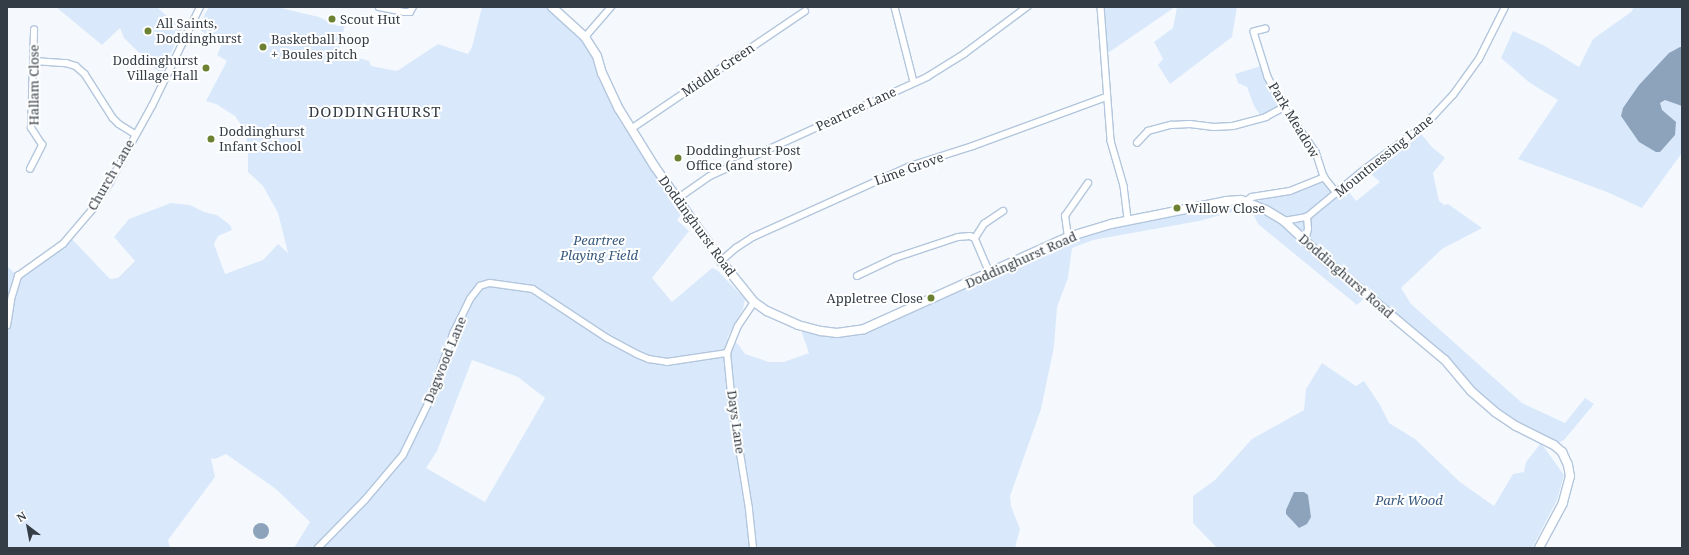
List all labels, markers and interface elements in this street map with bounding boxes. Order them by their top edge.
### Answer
place label: Scout Hut [340,11,400,27]
marker: Scout Hut [327,14,337,24]
place label: All Saints, Doddinghurst [156,16,242,47]
marker: All Saints, Doddinghurst [143,26,153,36]
place label: Basketball hoop + Boules pitch [271,32,370,63]
street label: Middle Green [679,40,757,100]
marker: Basketball hoop + Boules pitch [258,42,268,52]
street label: Hallam Close [26,44,42,126]
place label: Doddinghurst Village Hall [112,53,198,84]
marker: Doddinghurst Village Hall [201,63,211,73]
street label: Park Meadow [1265,79,1323,161]
street label: Peartree Lane [813,84,899,134]
district label: DODDINGHURST [308,103,442,121]
street label: Mountnessing Lane [1332,112,1436,200]
place label: Doddinghurst Infant School [219,124,305,155]
marker: Doddinghurst Infant School [206,134,216,144]
street label: Church Lane [84,137,138,213]
place label: Doddinghurst Post Office (and store) [686,143,801,174]
street label: Lime Grove [872,149,946,189]
marker: Doddinghurst Post Office (and store) [673,153,683,163]
street label: Doddinghurst Road [655,173,739,279]
place label: Willow Close [1185,200,1265,216]
marker: Willow Close [1172,203,1182,213]
street label: Doddinghurst Road [963,228,1079,292]
street label: Doddinghurst Road [1296,231,1396,321]
park label: Peartree Playing Field [560,233,638,264]
place label: Appletree Close [827,290,923,306]
marker: Appletree Close [926,293,936,303]
street label: Dagwood Lane [421,314,469,406]
street label: Days Lane [724,389,748,455]
park label: Park Wood [1375,492,1443,508]
north arrow [8,507,48,547]
text: N [14,508,29,525]

